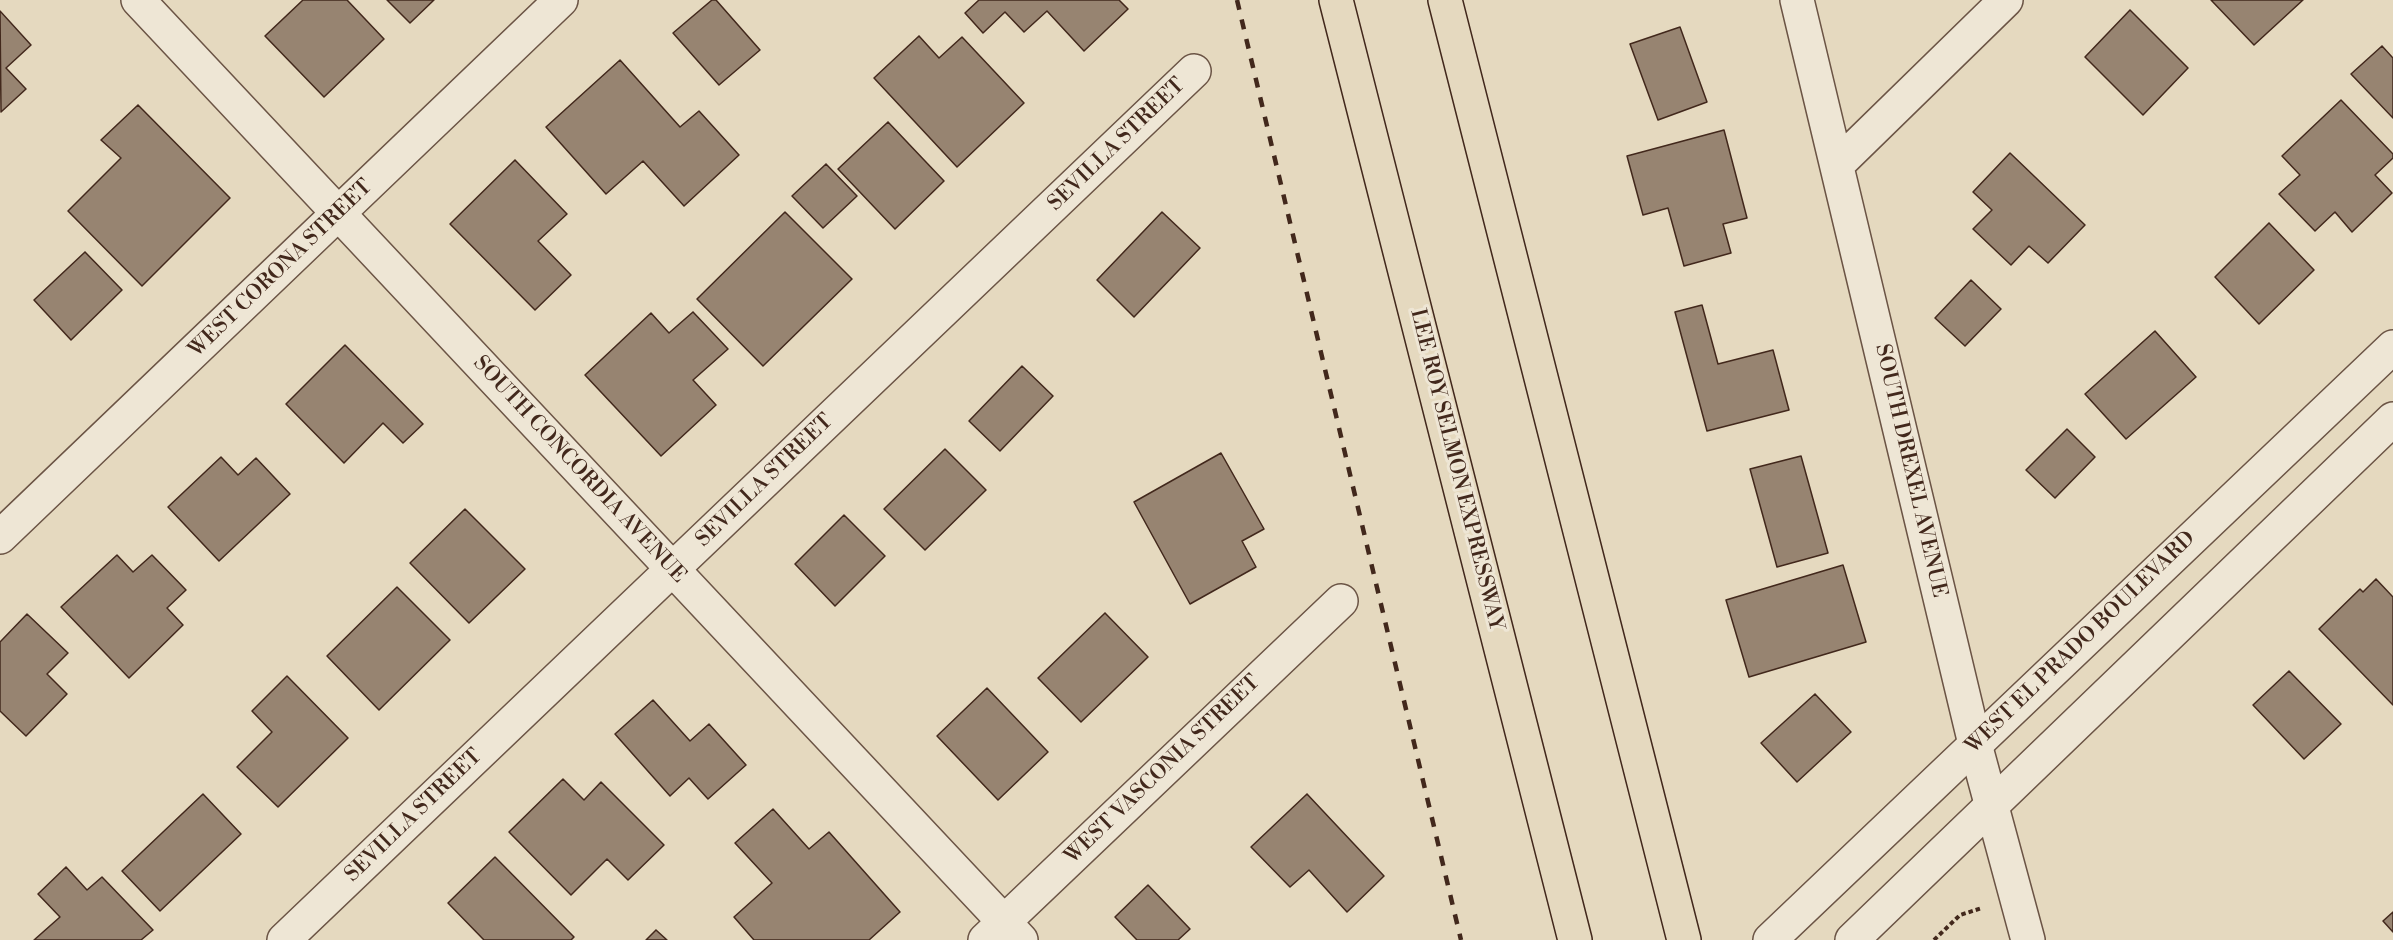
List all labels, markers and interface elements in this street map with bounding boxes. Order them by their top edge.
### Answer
street label: SEVILLA STREET [1043,73,1191,217]
street label: WEST CORONA STREET [184,175,378,363]
street label: LEE ROY SELMON EXPRESSWAY [1404,307,1508,633]
street label: SOUTH DREXEL AVENUE [1869,342,1951,600]
street label: SOUTH CONCORDIA AVENUE [467,351,691,589]
street label: SEVILLA STREET [691,409,839,553]
street label: WEST EL PRADO BOULEVARD [1961,527,2201,759]
street label: WEST VASCONIA STREET [1060,670,1266,870]
street label: SEVILLA STREET [340,744,488,888]

